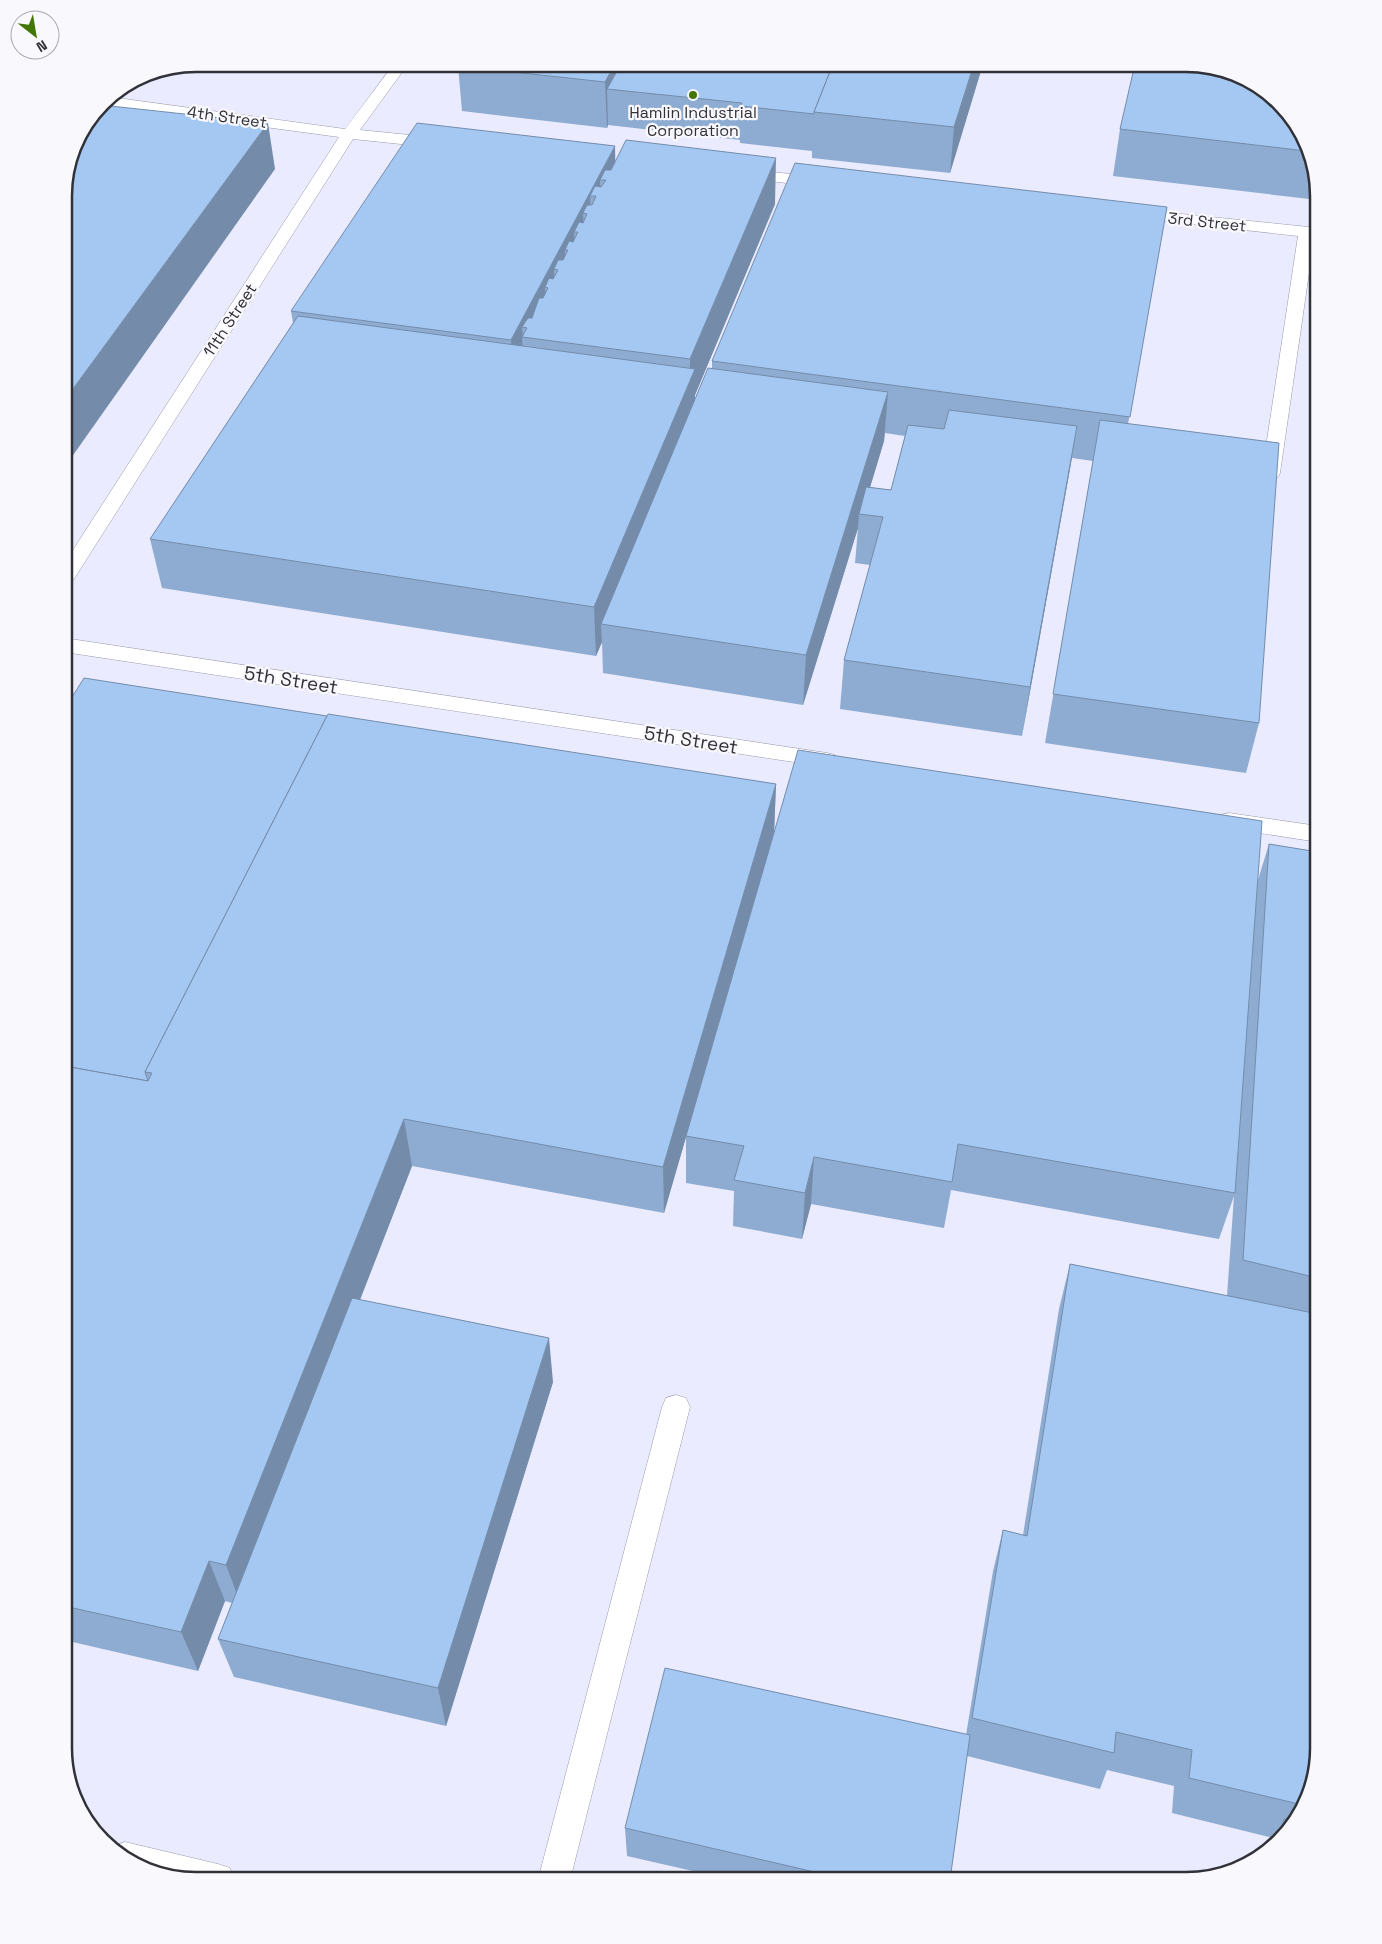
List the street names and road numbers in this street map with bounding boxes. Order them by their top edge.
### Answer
street label: 4th Street [186,101,268,133]
street label: 3rd Street [1167,207,1247,237]
street label: 11th Street [198,279,262,361]
street label: 5th Street [242,660,340,700]
street label: 5th Street [642,720,740,760]

